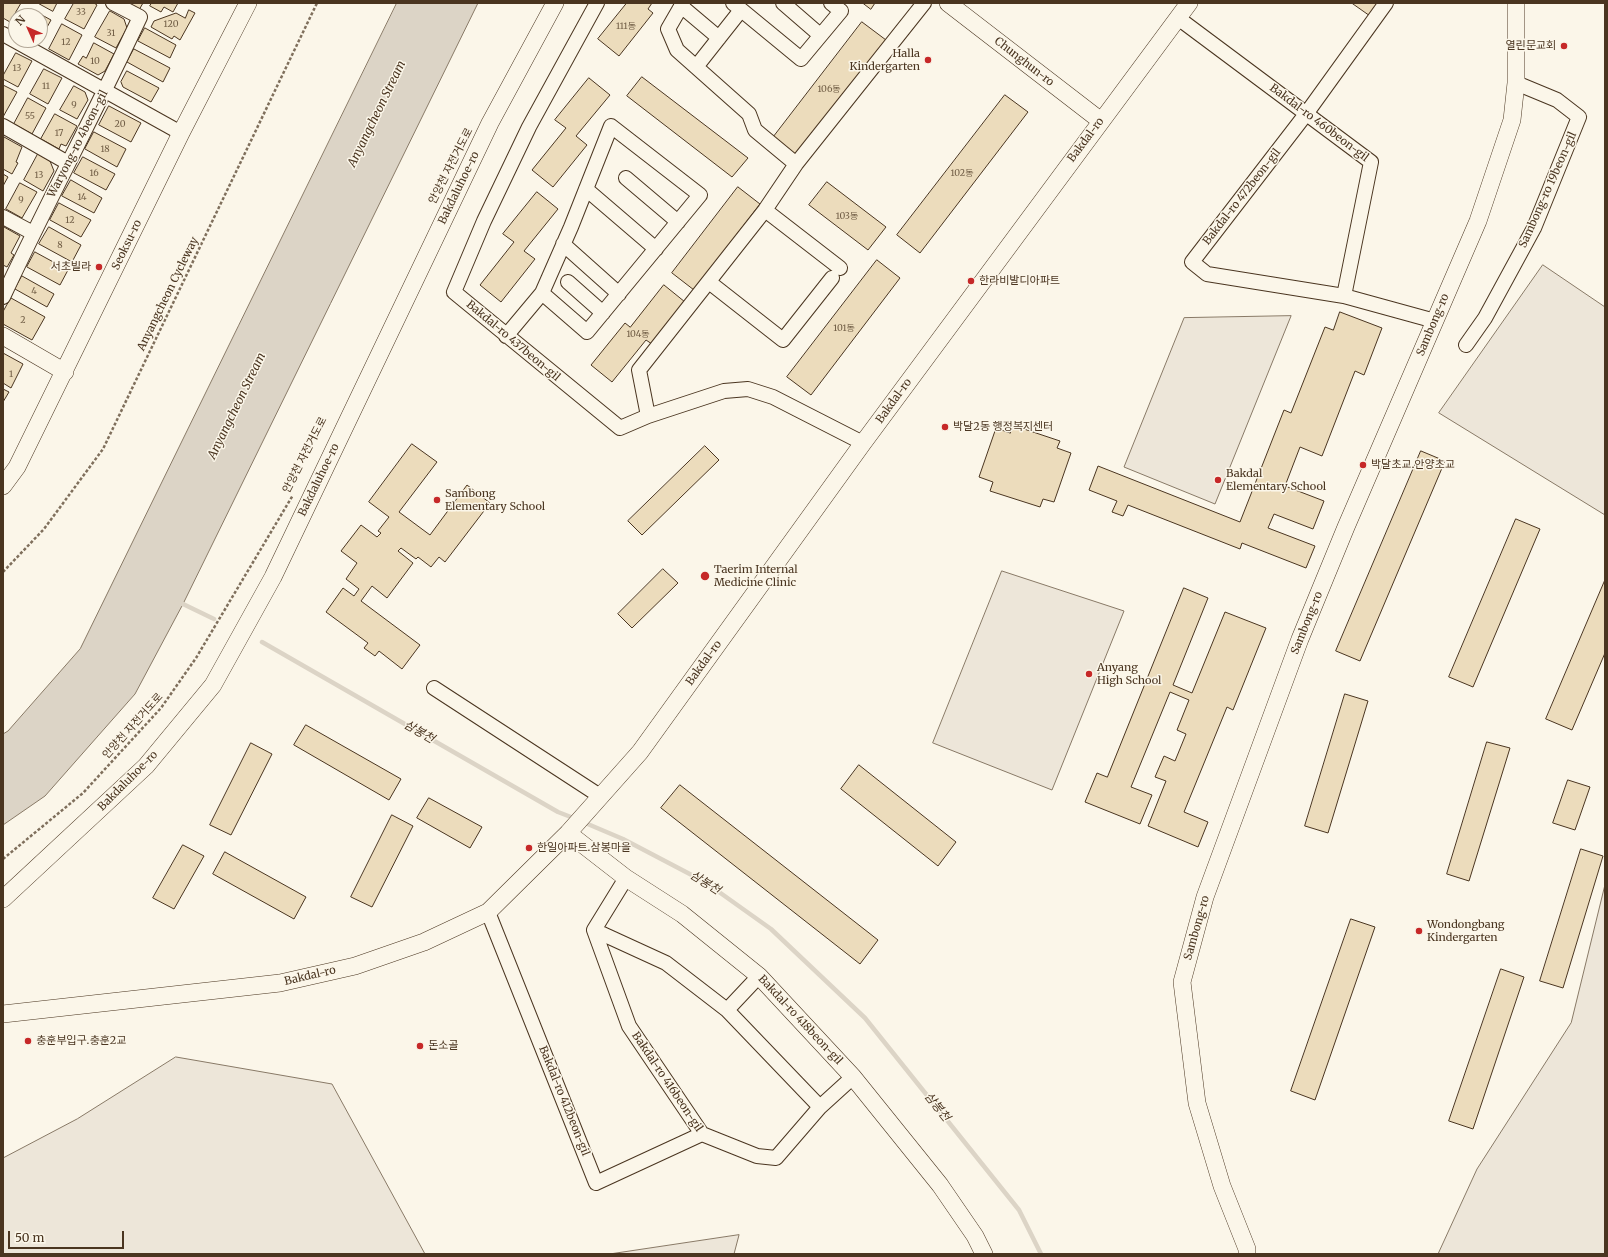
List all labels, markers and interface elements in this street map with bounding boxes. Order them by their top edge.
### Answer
house number: 33 [76,7,86,17]
north arrow [8,8,48,48]
text: N [12,12,28,28]
house number: 120 [164,19,178,29]
house number: 111동 [616,21,636,31]
house number: 31 [107,28,115,38]
street label: Chunghun-ro [992,35,1056,89]
house number: 12 [61,37,71,47]
place label: 열린문교회 [1505,39,1556,53]
marker: 열린문교회 [1559,41,1569,51]
place label: Halla Kindergarten [849,47,920,73]
marker: Halla Kindergarten [923,55,933,65]
house number: 10 [90,56,100,66]
water label: Anyangcheon Stream [345,59,409,169]
house number: 13 [13,63,21,73]
house number: 11 [42,81,50,91]
street label: Bakdal-ro 460beon-gil [1267,81,1371,165]
house number: 106동 [817,84,841,94]
street label: Waryong-ro 4beon-gil [45,88,111,200]
house number: 9 [71,100,77,110]
house number: 55 [25,111,35,121]
street label: Bakdal-ro [1065,115,1107,165]
house number: 20 [115,119,125,129]
street label: 안양천 자전거도로 [426,126,476,206]
house number: 17 [55,128,63,138]
street label: Sambong-ro 19beon-gil [1516,130,1580,250]
house number: 18 [100,144,110,154]
street label: Bakdal-ro 472beon-gil [1200,146,1284,248]
street label: Bakdaluhoe-ro [436,150,482,226]
house number: 16 [89,168,99,178]
house number: 102동 [951,168,973,178]
house number: 13 [35,170,43,180]
house number: 14 [77,192,87,202]
house number: 9 [18,195,24,205]
house number: 103동 [836,211,858,221]
house number: 12 [65,215,75,225]
street label: Seoksu-ro [109,218,145,272]
street label: Anyangcheon Cycleway [135,235,201,353]
house number: 8 [57,240,63,250]
place label: 서초빌라 [51,260,91,274]
marker: 서초빌라 [94,262,104,272]
place label: 한라비발디아파트 [979,274,1060,288]
marker: 한라비발디아파트 [966,276,976,286]
house number: 4 [31,286,37,296]
street label: Sambong-ro [1414,292,1452,358]
street label: Bakdal-ro 437beon-gil [463,298,563,384]
house number: 2 [20,315,26,325]
house number: 101동 [833,323,855,333]
house number: 104동 [626,329,650,339]
water label: Anyangcheon Stream [205,351,269,461]
house number: 1 [9,369,13,379]
street label: Bakdal-ro [873,376,915,426]
street label: 안양천 자전거도로 [280,415,330,495]
place label: 박달2동 행정복지센터 [953,420,1053,434]
marker: 박달2동 행정복지센터 [940,422,950,432]
street label: Bakdaluhoe-ro [296,442,342,518]
place label: 박달초교.안양초교 [1371,458,1455,472]
marker: 박달초교.안양초교 [1358,460,1368,470]
place label: Bakdal Elementary School [1226,467,1326,493]
marker: Bakdal Elementary School [1213,475,1223,485]
place label: Sambong Elementary School [445,487,545,513]
marker: Sambong Elementary School [432,495,442,505]
place label: Taerim Internal Medicine Clinic [714,563,798,589]
marker: Taerim Internal Medicine Clinic [699,570,711,582]
street label: Sambong-ro [1288,590,1326,656]
street label: Bakdal-ro [683,638,725,688]
place label: Anyang High School [1097,661,1161,687]
marker: Anyang High School [1084,669,1094,679]
street label: 안양천 자전거도로 [100,691,166,761]
water label: 삼봉천 [401,717,437,747]
street label: Bakdaluhoe-ro [95,748,161,814]
place label: 한일아파트.삼봉마을 [537,841,631,855]
marker: 한일아파트.삼봉마을 [524,843,534,853]
water label: 삼봉천 [687,868,723,898]
street label: Sambong-ro [1182,894,1212,962]
place label: Wondongbang Kindergarten [1427,918,1504,944]
marker: Wondongbang Kindergarten [1414,926,1424,936]
street label: Bakdal-ro [283,964,337,988]
street label: Bakdal-ro 418beon-gil [755,973,845,1067]
street label: Bakdal-ro 416beon-gil [629,1030,705,1134]
place label: 충훈부입구.충훈2교 [36,1034,126,1048]
marker: 충훈부입구.충훈2교 [23,1036,33,1046]
place label: 돈소골 [428,1039,458,1053]
marker: 돈소골 [415,1041,425,1051]
street label: Bakdal-ro 412beon-gil [536,1044,592,1158]
water label: 삼봉천 [921,1090,953,1124]
scale bar [10,1223,126,1249]
text: 50 m [15,1230,44,1245]

